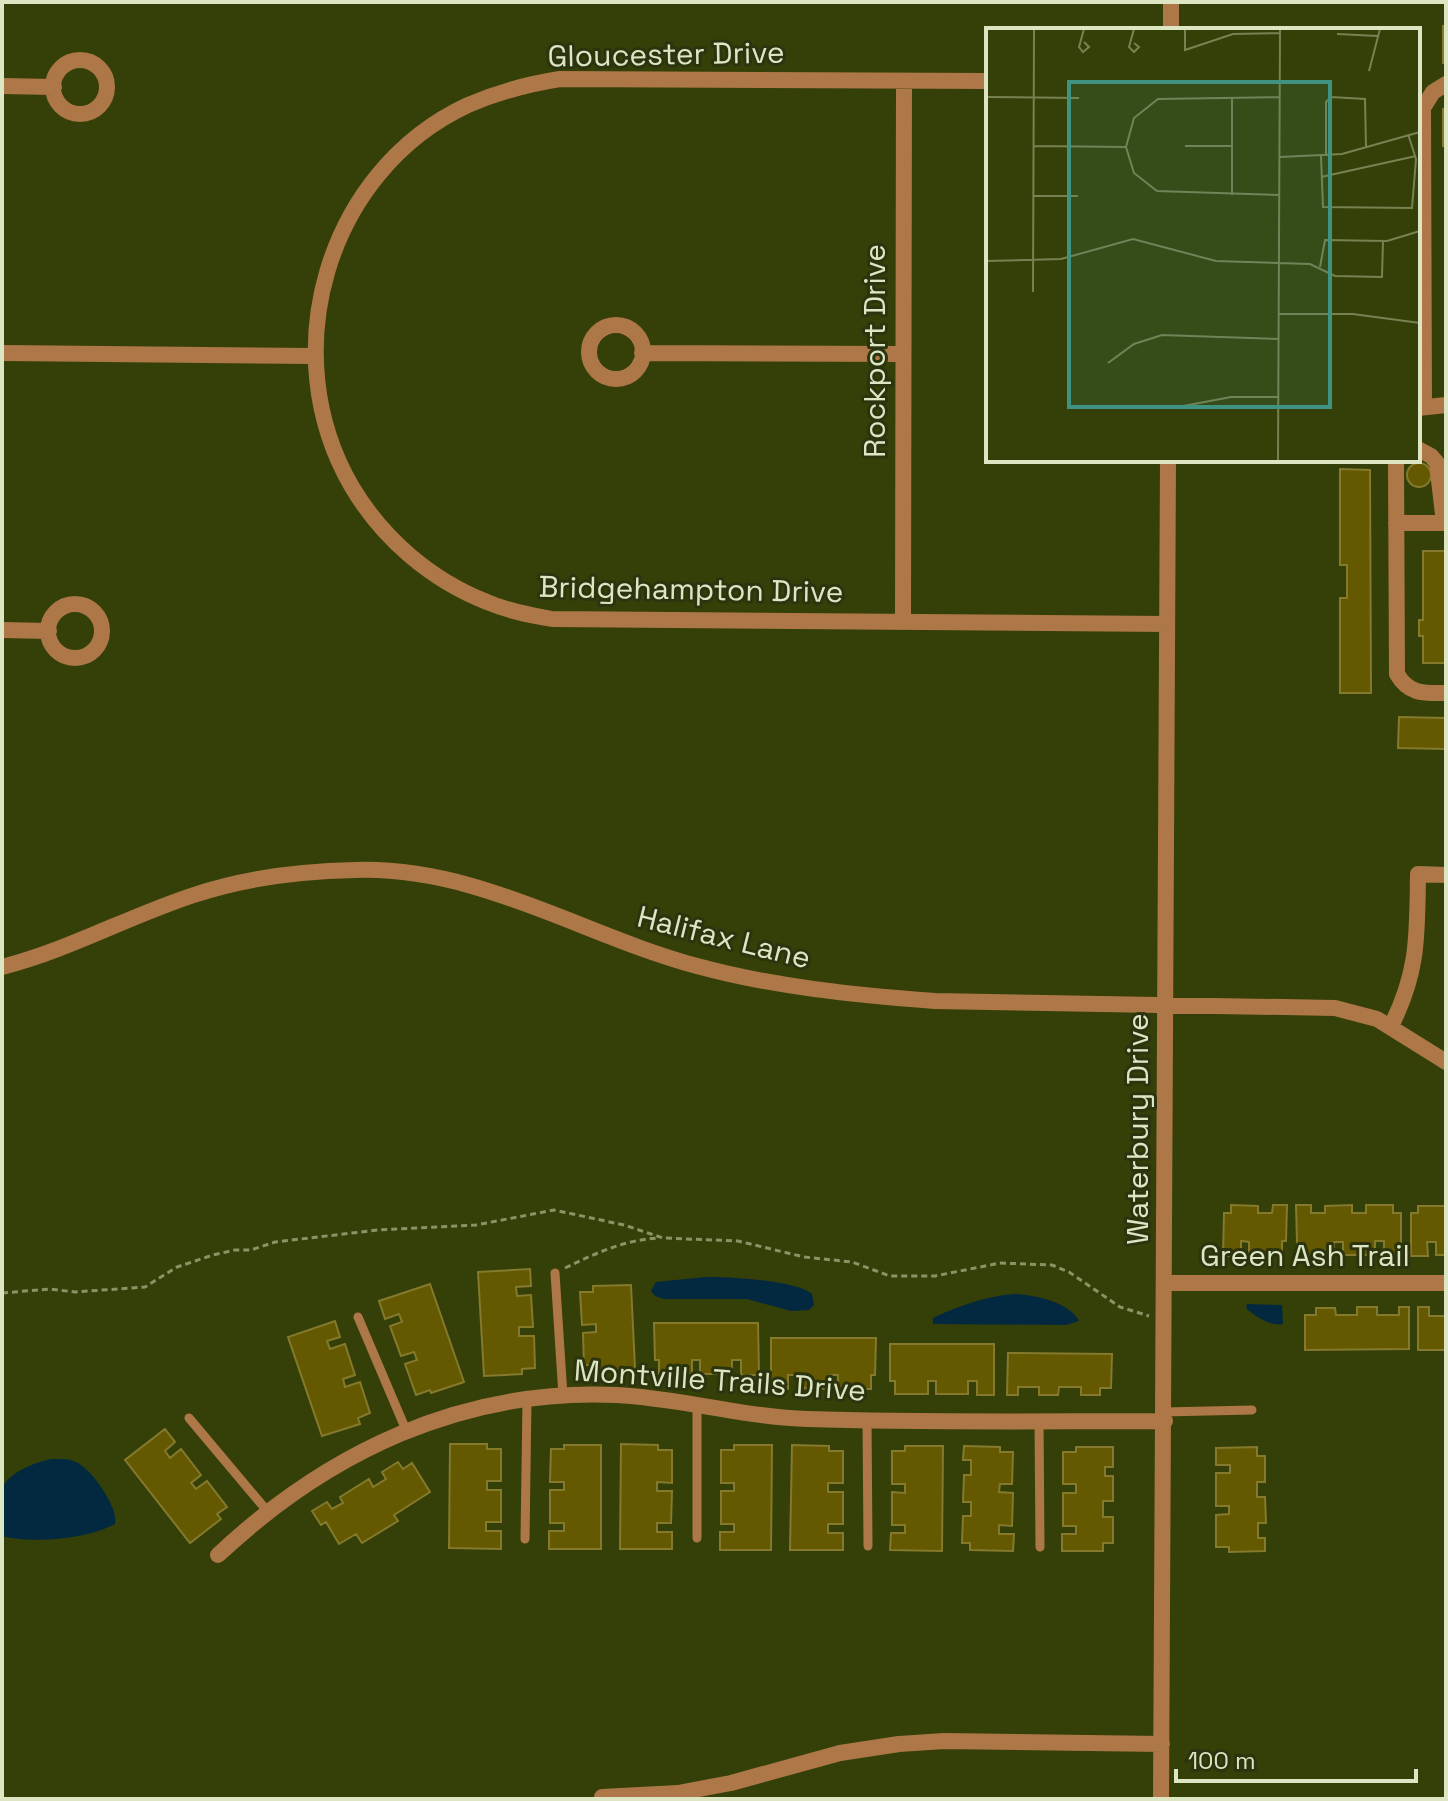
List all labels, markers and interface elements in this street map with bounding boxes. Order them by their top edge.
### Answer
inset map [986,28,1420,462]
street label: Gloucester Drive [547,32,785,76]
street label: Rockport Drive [855,244,894,458]
street label: Bridgehampton Drive [538,567,844,611]
street label: Halifax Lane [633,897,815,977]
street label: Waterbury Drive [1118,1013,1157,1245]
street label: Green Ash Trail [1200,1236,1410,1275]
street label: Montville Trails Drive [573,1350,867,1410]
scale bar [1176,1733,1416,1783]
text: 100 m [1188,1745,1256,1776]

